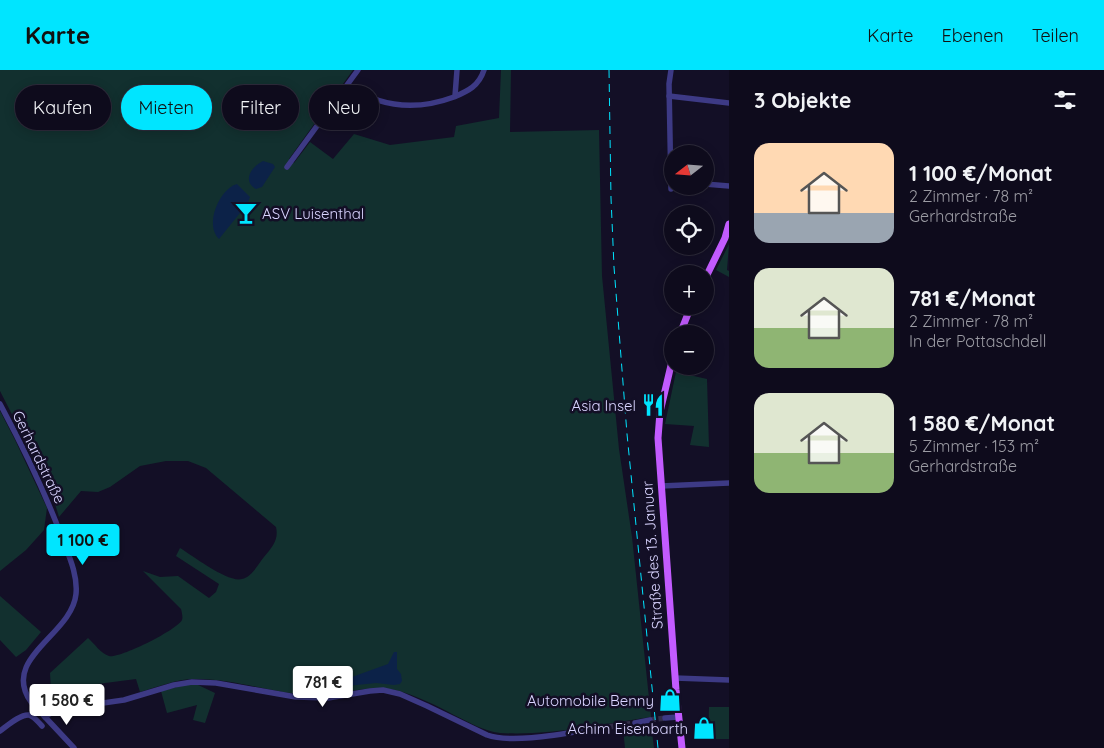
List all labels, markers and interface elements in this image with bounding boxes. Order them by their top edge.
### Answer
text: Karte [25,20,90,50]
text: Karte [867,24,913,47]
text: Ebenen [941,24,1004,47]
text: Teilen [1032,24,1079,47]
chip: Kaufen [15,85,111,130]
chip: Mieten [121,85,212,130]
chip: Filter [222,85,299,130]
chip: Neu [309,85,379,130]
icon: filters [1051,86,1079,114]
text: 3 Objekte [754,87,851,113]
north arrow [664,145,714,195]
map controls [664,145,714,375]
text: 1 100 €/Monat [909,160,1053,186]
icon: home [794,163,854,223]
text: 2 Zimmer · 78 m² [909,186,1033,206]
bar icon: ASV Luisenthal [233,200,259,226]
place label: ASV Luisenthal [262,204,364,223]
button: locate [664,205,714,255]
text: Gerhardstraße [909,206,1017,226]
button: + [664,265,714,315]
text: 781 €/Monat [909,285,1036,311]
icon: home [794,288,854,348]
text: 2 Zimmer · 78 m² [909,311,1033,331]
button: − [664,325,714,375]
text: In der Pottaschdell [909,331,1046,351]
restaurant icon: Asia Insel [640,392,666,418]
place label: Asia Insel [571,396,636,415]
street label: Gerhardstraße [8,407,70,507]
text: 1 580 €/Monat [909,410,1055,436]
icon: home [794,413,854,473]
text: 5 Zimmer · 153 m² [909,436,1039,456]
text: Gerhardstraße [909,456,1017,476]
street label: Straße des 13. Januar [637,480,667,630]
pin: 1 100 € [37,524,129,566]
text: 1 100 € [57,530,109,550]
pin: 781 € [288,666,358,708]
text: 781 € [304,672,342,692]
pin: 1 580 € [21,684,113,726]
shop icon: Automobile Benny [657,687,683,713]
text: 1 580 € [40,690,94,710]
place label: Automobile Benny [527,691,654,710]
shop icon: Achim Eisenbarth [691,715,717,741]
place label: Achim Eisenbarth [568,719,688,738]

